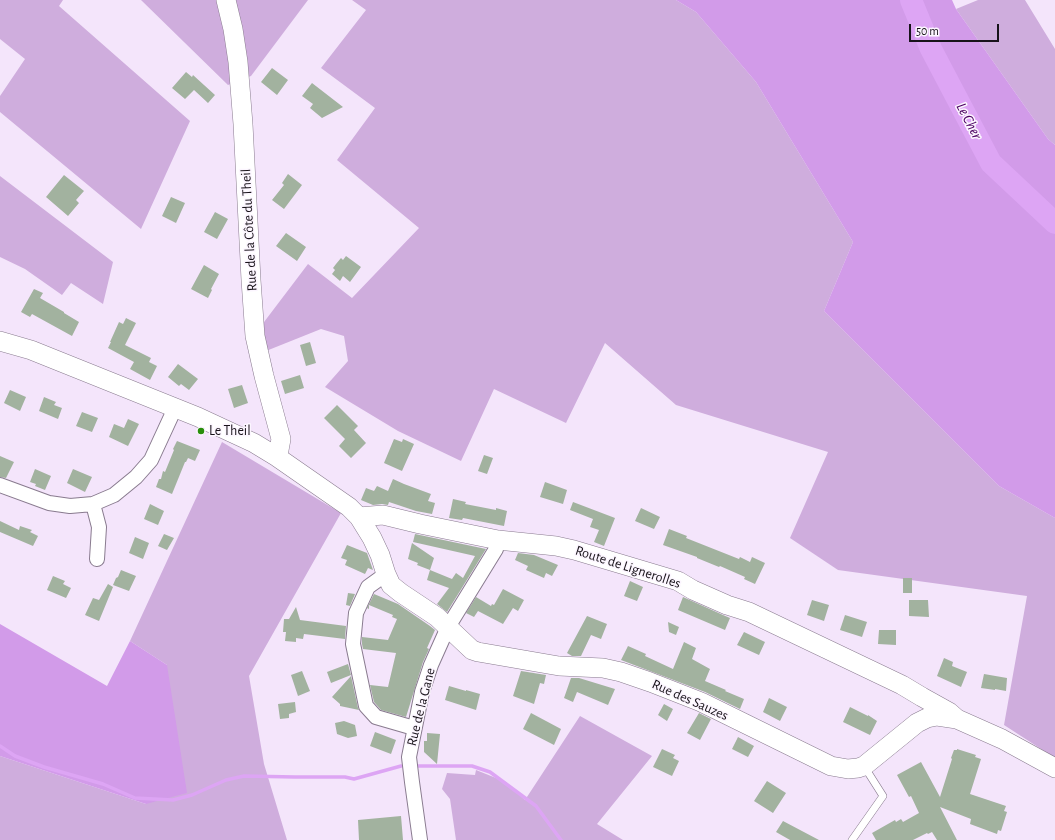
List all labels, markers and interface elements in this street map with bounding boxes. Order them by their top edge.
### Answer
scale bar [911,16,1001,42]
text: 50 m [916,25,939,37]
water label: Le Cher [952,100,986,142]
street label: Rue de la Côte du Theil [237,168,261,292]
place label: Le Theil [209,423,251,439]
marker: Le Theil [196,426,206,436]
street label: Route de Lignerolles [573,542,683,592]
street label: Rue de la Gane [403,666,439,748]
street label: Rue des Sauzes [649,676,731,724]

